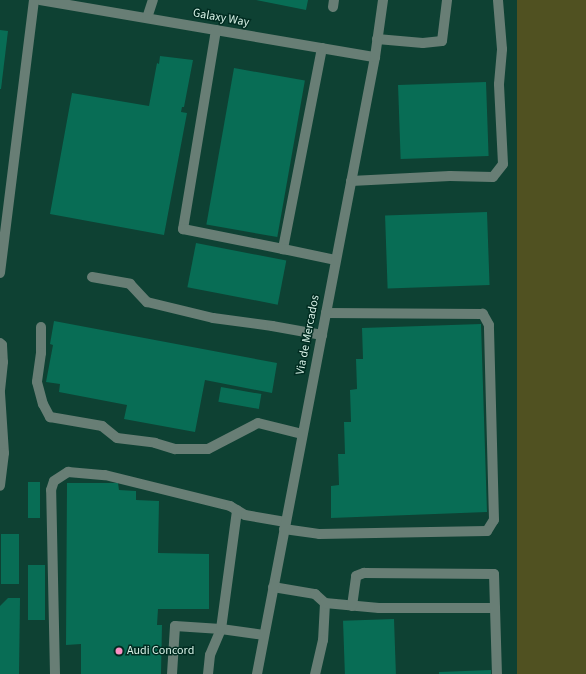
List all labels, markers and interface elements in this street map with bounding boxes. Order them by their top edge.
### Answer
street label: Galaxy Way [192,6,250,30]
street label: Via de Mercados [293,294,323,376]
place label: Audi Concord [127,644,194,658]
marker: Audi Concord [114,646,124,656]

